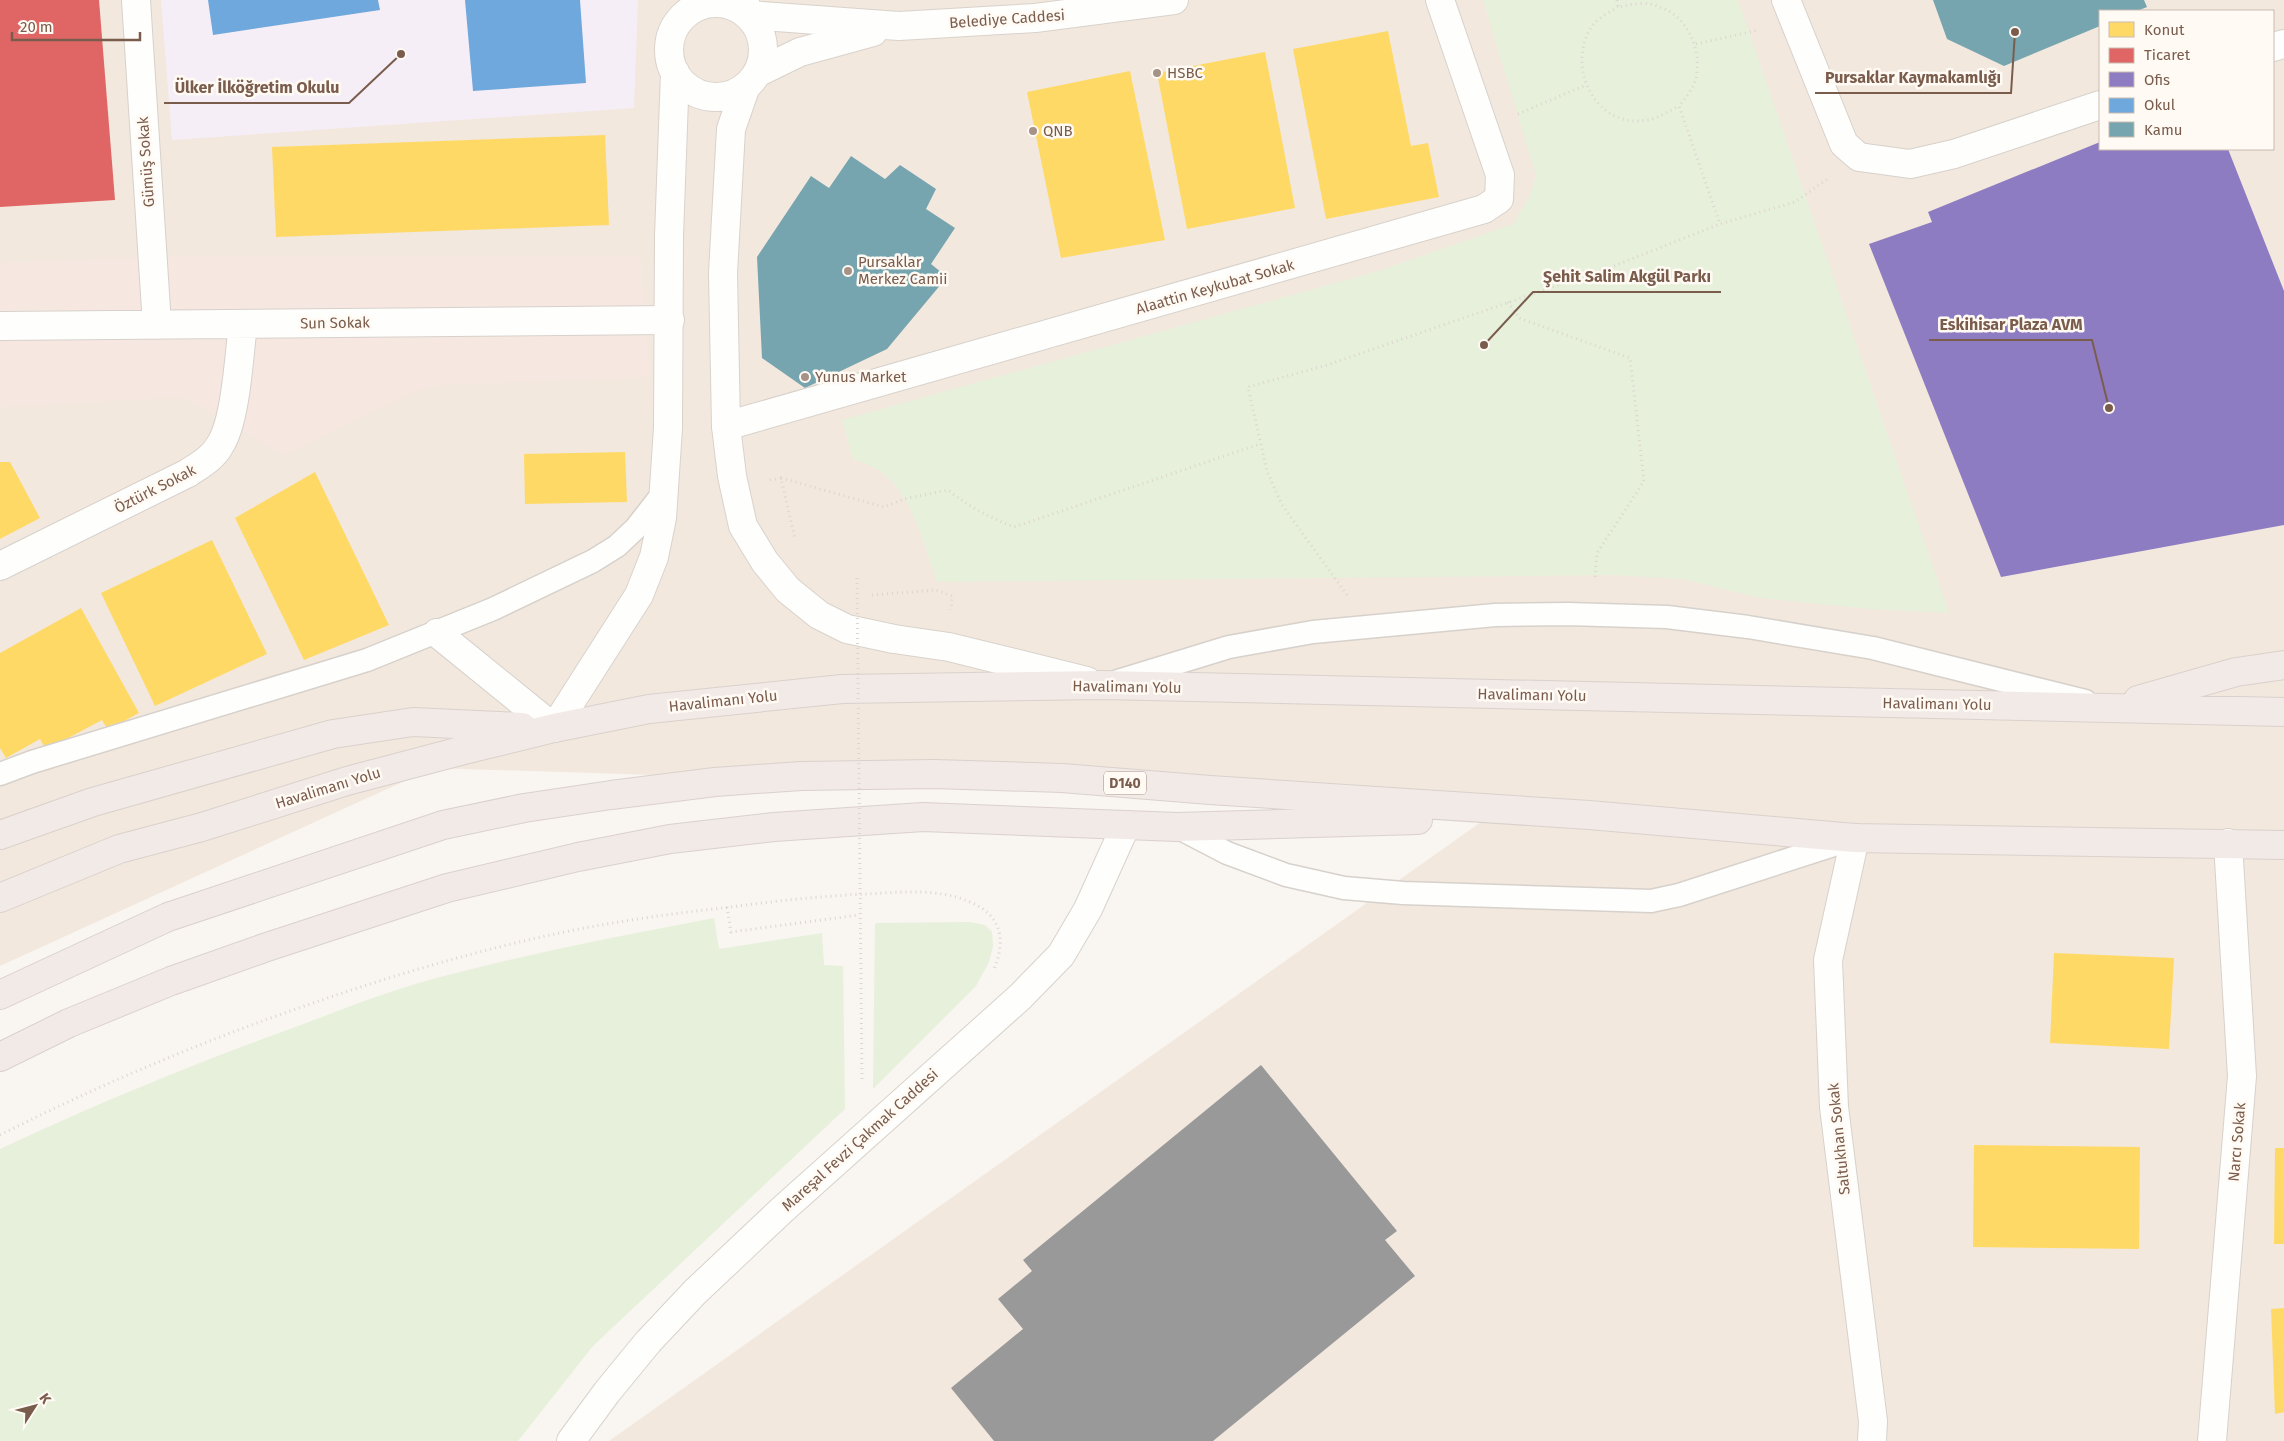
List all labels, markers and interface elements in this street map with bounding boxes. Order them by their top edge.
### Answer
street label: Belediye Caddesi [948,6,1066,32]
scale bar [12,10,140,42]
legend [2099,10,2274,150]
text: 20 m [20,18,53,36]
text: Konut [2144,21,2185,39]
text: Ticaret [2144,46,2191,64]
callout: Pursaklar Kaymakamlığı [1815,62,2011,93]
place label: HSBC [1167,64,1203,82]
marker: HSBC [1151,67,1163,79]
text: Pursaklar Kaymakamlığı [1825,68,2001,87]
text: Ofis [2144,71,2170,89]
callout: Ülker İlköğretim Okulu [164,72,349,103]
text: Ülker İlköğretim Okulu [175,77,339,97]
text: Okul [2144,96,2176,114]
street label: Gümüş Sokak [134,116,158,208]
text: Kamu [2144,121,2182,139]
place label: QNB [1043,122,1073,140]
marker: QNB [1027,125,1039,137]
place label: Pursaklar Merkez Camii [858,253,948,288]
street label: Alaattin Keykubat Sokak [1134,256,1297,318]
callout: Şehit Salim Akgül Parkı [1533,261,1721,292]
marker: Pursaklar Merkez Camii [842,265,854,277]
text: Şehit Salim Akgül Parkı [1543,267,1711,288]
callout: Eskihisar Plaza AVM [1929,309,2092,340]
street label: Sun Sokak [300,313,370,333]
text: Eskihisar Plaza AVM [1940,315,2083,334]
place label: Yunus Market [815,368,907,386]
marker: Yunus Market [799,371,811,383]
street label: Öztürk Sokak [111,461,199,517]
street label: Havalimanı Yolu [1072,677,1182,697]
street label: Havalimanı Yolu [1477,685,1587,705]
street label: Havalimanı Yolu [668,686,778,716]
street label: Havalimanı Yolu [1882,694,1992,714]
street label: Havalimanı Yolu [273,763,383,813]
road number: D140 [1104,771,1146,794]
street label: Mareşal Fevzi Çakmak Caddesi [778,1065,942,1215]
street label: Saltukhan Sokak [1824,1082,1854,1196]
street label: Narcı Sokak [2225,1101,2249,1182]
north arrow [10,1381,60,1431]
text: K [36,1390,55,1408]

